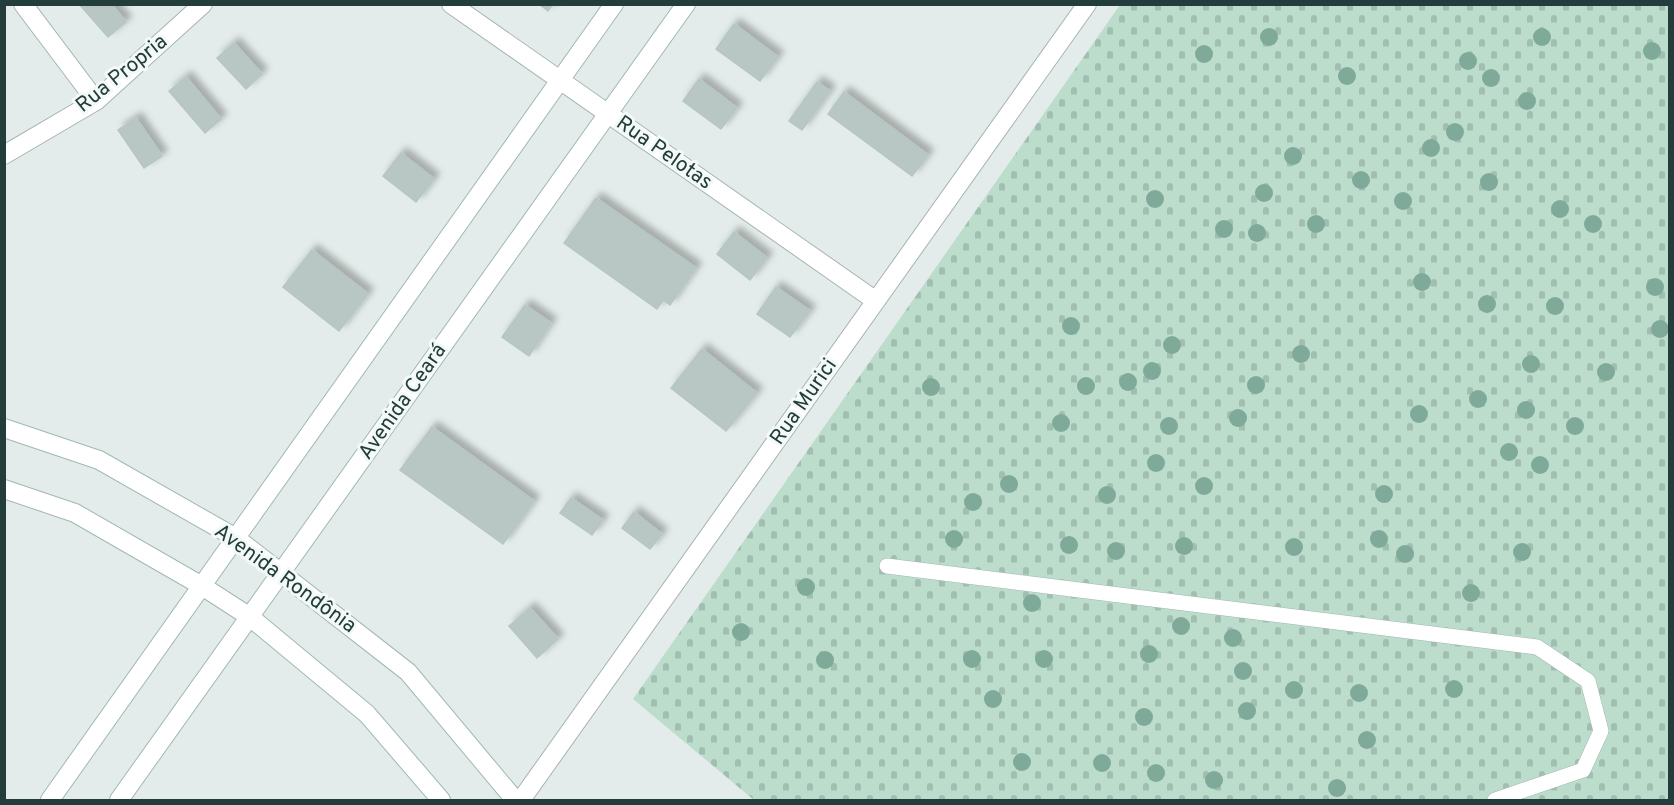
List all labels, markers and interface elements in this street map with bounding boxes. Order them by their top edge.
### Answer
street label: Rua Propria [71,29,173,119]
street label: Rua Pelotas [610,110,718,196]
street label: Avenida Ceará [353,339,453,465]
street label: Rua Murici [764,353,844,451]
street label: Avenida Rondônia [209,518,361,640]

